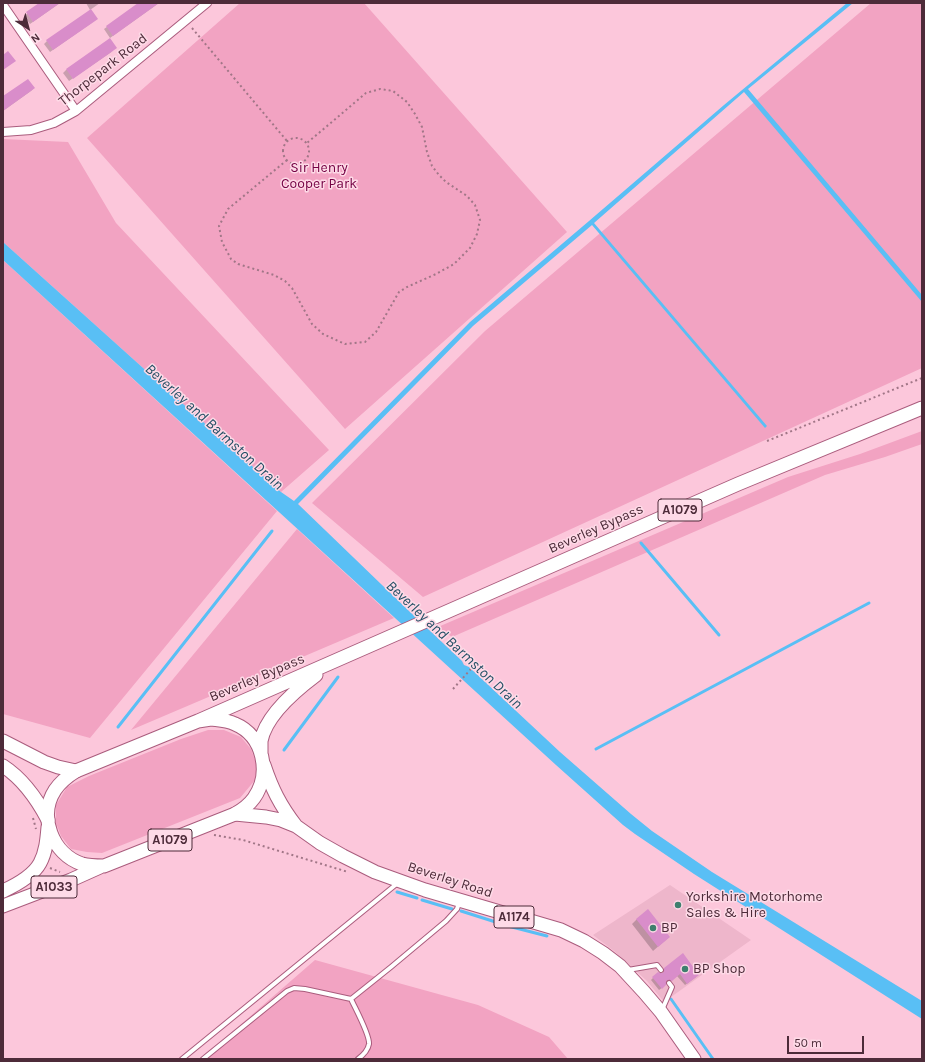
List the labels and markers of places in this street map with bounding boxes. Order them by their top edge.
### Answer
place label: Yorkshire Motorhome Sales & Hire [686,889,823,922]
marker: Yorkshire Motorhome Sales & Hire [673,900,683,910]
place label: BP [661,920,677,936]
marker: BP [648,923,658,933]
place label: BP Shop [693,961,746,977]
marker: BP Shop [680,964,690,974]

